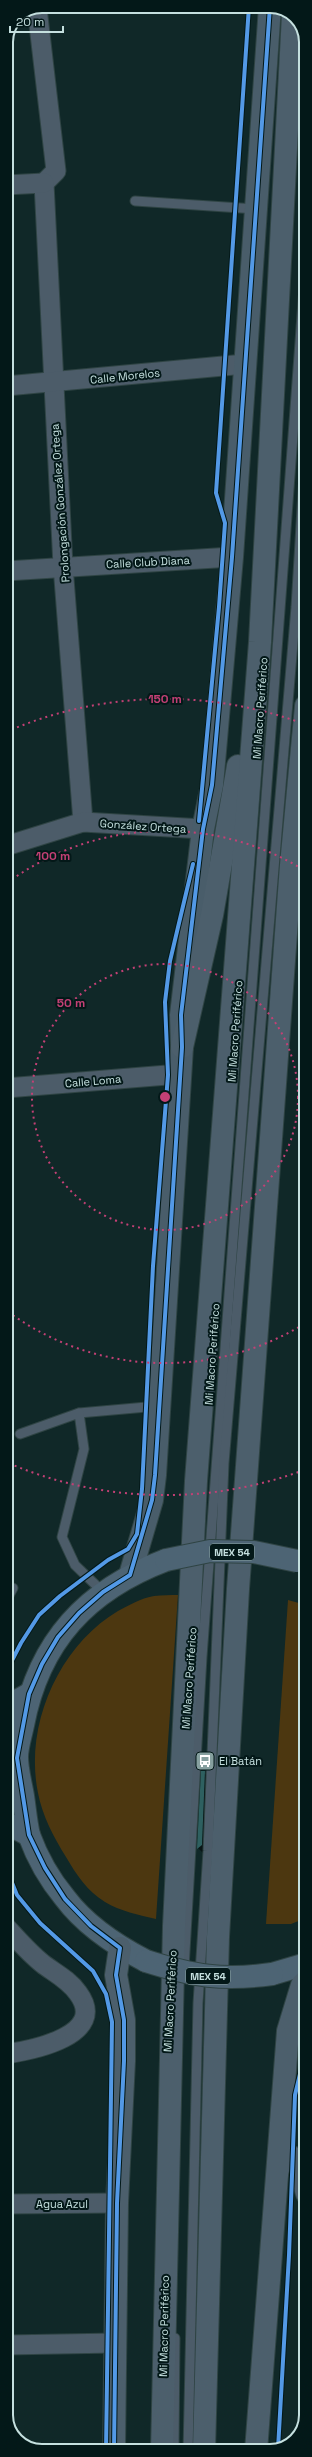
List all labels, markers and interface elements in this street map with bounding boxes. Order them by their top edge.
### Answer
scale bar [10,8,63,34]
text: 20 m [16,14,44,30]
street label: Calle Morelos [89,365,161,387]
street label: Prolongación González Ortega [47,422,73,583]
street label: Calle Club Diana [106,553,191,571]
street label: Mi Macro Periférico [249,656,271,759]
text: 150 m [148,691,182,707]
street label: González Ortega [99,816,187,836]
text: 100 m [36,848,70,864]
street label: Mi Macro Periférico [224,979,246,1082]
text: 50 m [57,995,85,1011]
street label: Calle Loma [64,1071,123,1090]
centre of rings [158,1090,172,1104]
street label: Mi Macro Periférico [201,1302,223,1405]
road number: MEX 54 [210,1544,254,1560]
street label: Mi Macro Periférico [178,1626,200,1729]
bus stop icon: El Batán [194,1750,216,1772]
place label: El Batán [219,1754,262,1768]
street label: Mi Macro Periférico [160,1950,180,2052]
road number: MEX 54 [186,1968,230,1984]
street label: Agua Azul [36,2197,88,2211]
street label: Mi Macro Periférico [156,2275,172,2377]

